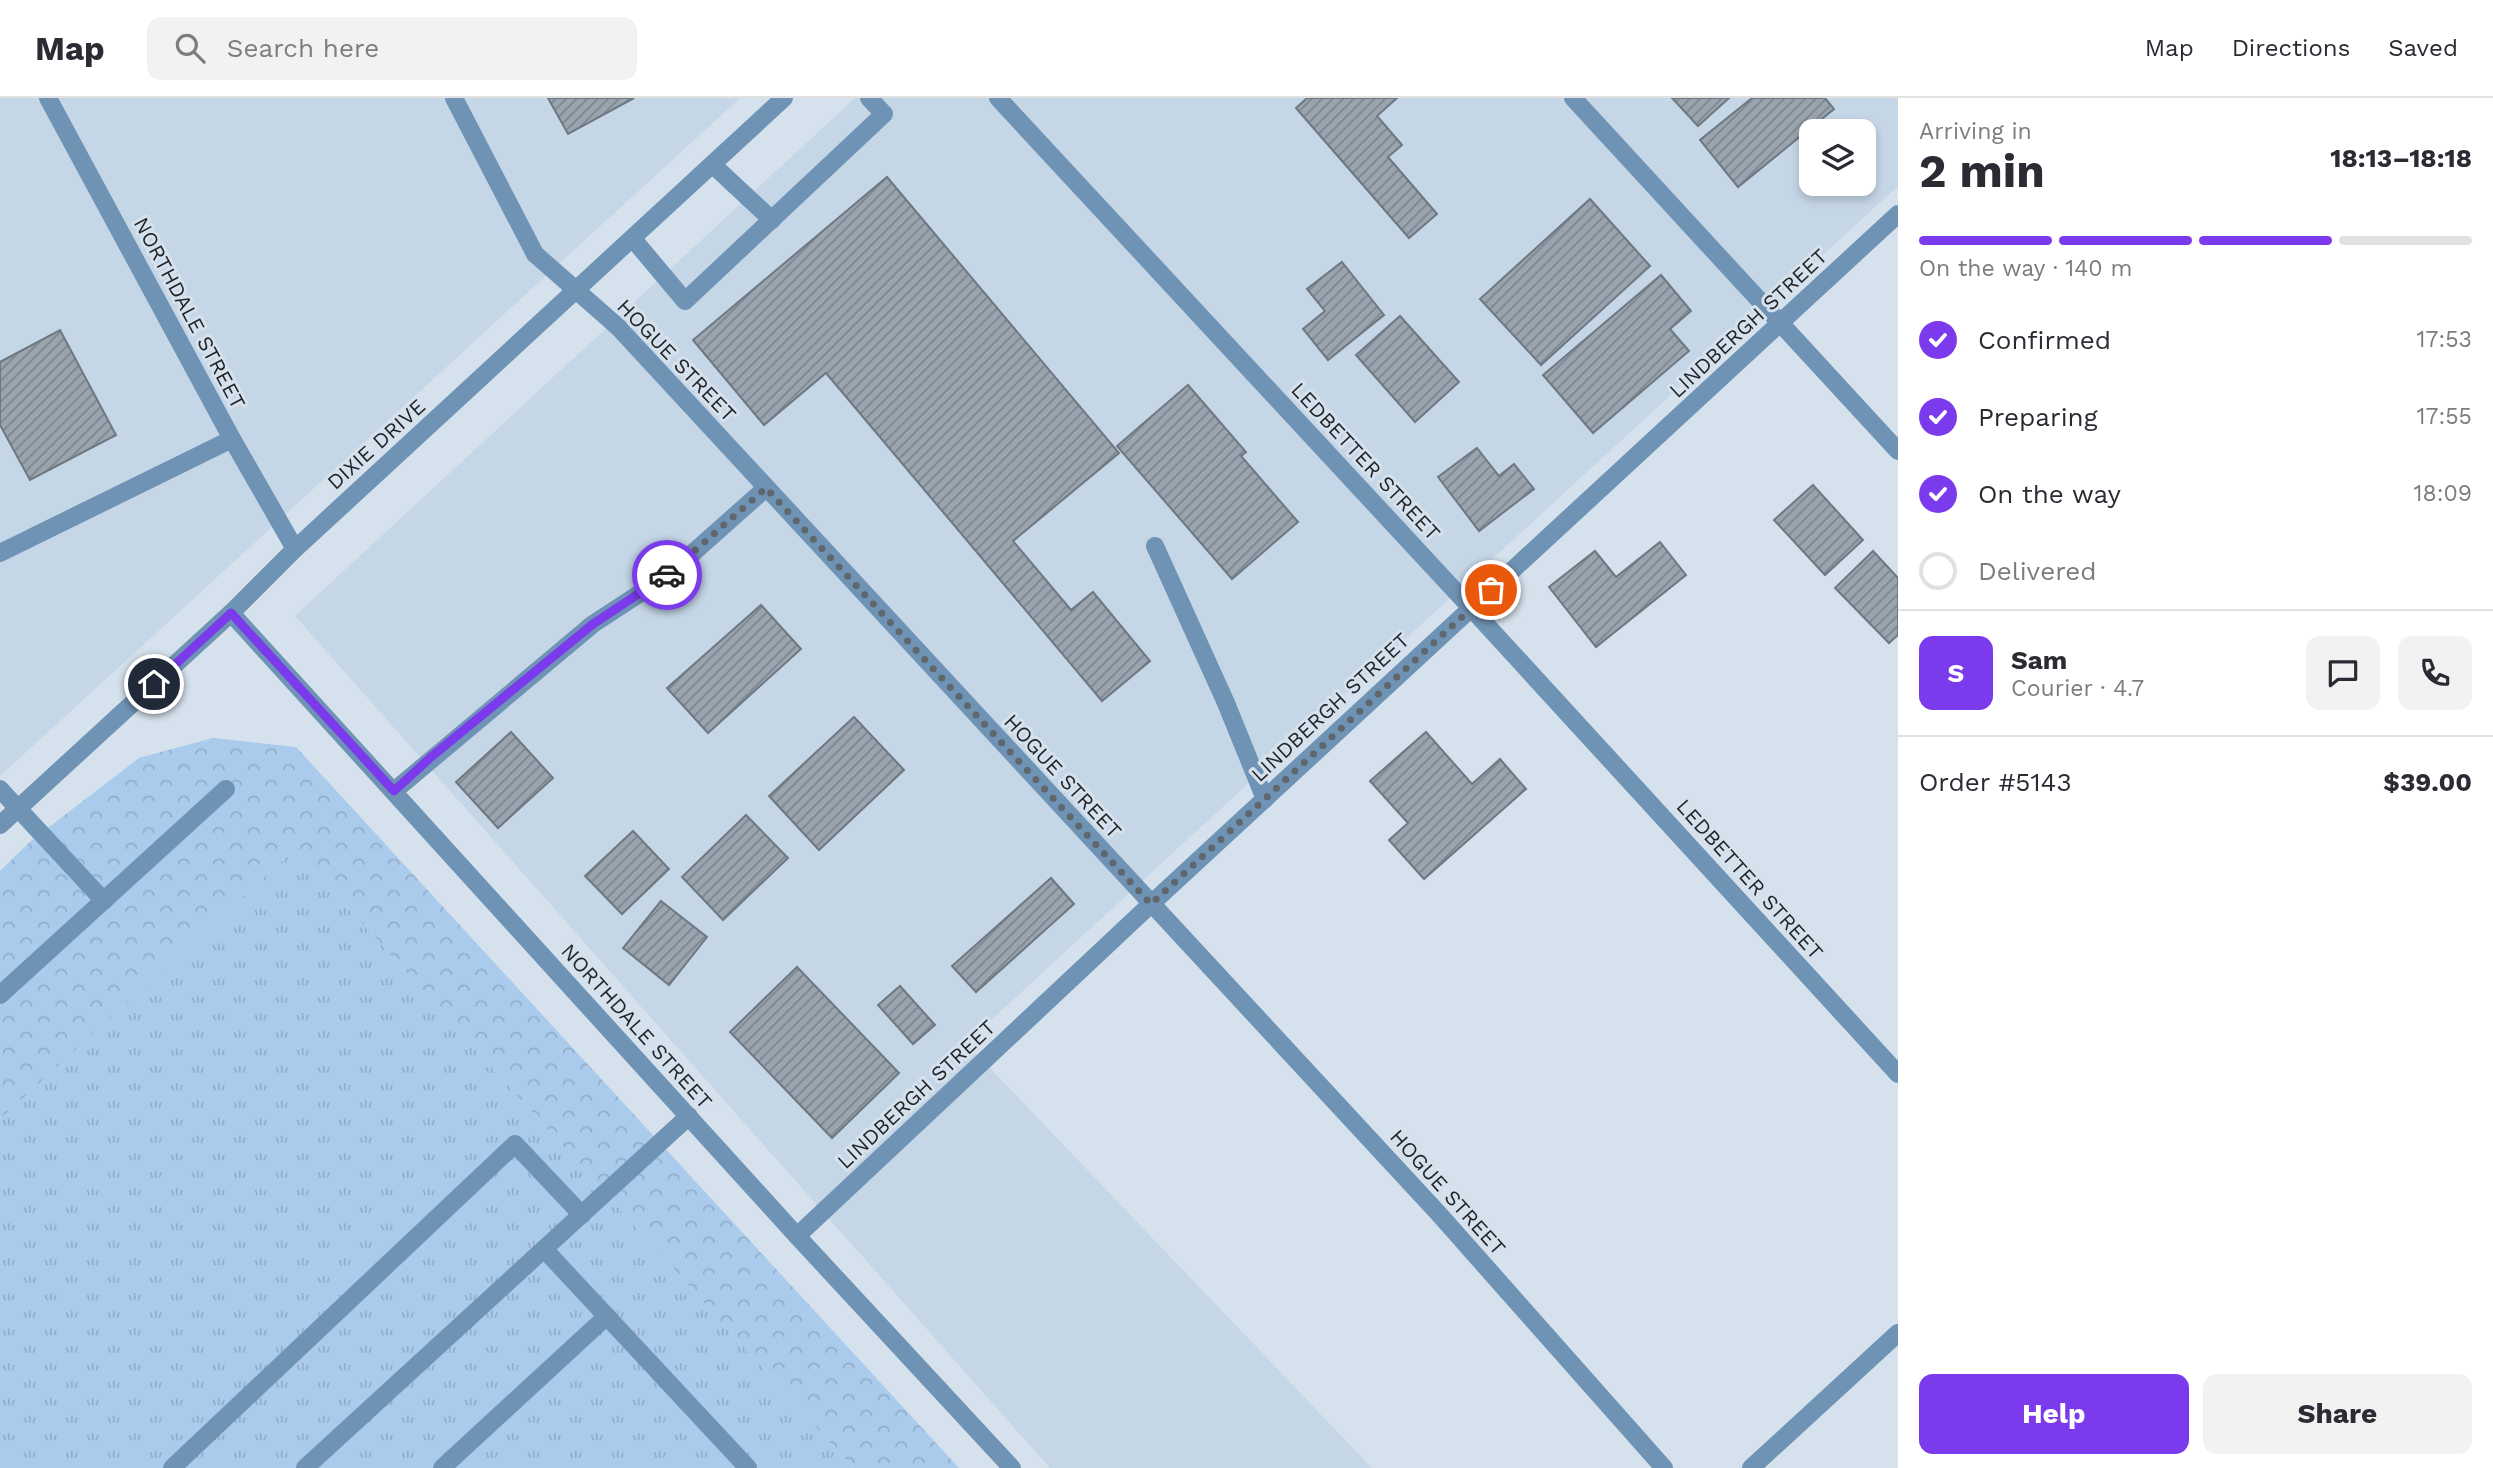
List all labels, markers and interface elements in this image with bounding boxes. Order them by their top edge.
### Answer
search box [147,17,637,80]
text: Map [35,29,105,68]
icon: search [171,29,209,67]
text: Search here [227,33,379,63]
text: Map [2145,34,2194,62]
text: Directions [2232,34,2350,62]
text: Saved [2388,34,2458,62]
text: Arriving in [1919,118,2032,145]
map controls [1799,119,1876,196]
button: layers [1799,119,1876,196]
text: 18:13–18:18 [2330,143,2472,173]
text: 2 min [1919,144,2045,198]
street label: NORTHDALE STREET [129,213,251,413]
street label: LINDBERGH STREET [1664,243,1832,403]
text: On the way · 140 m [1919,255,2132,282]
street label: HOGUE STREET [612,294,742,427]
icon: check [1919,321,1957,359]
text: Confirmed [1978,325,2111,355]
text: 17:53 [2417,326,2472,353]
street label: LEDBETTER STREET [1286,377,1446,545]
street label: DIXIE DRIVE [322,394,430,494]
icon: check [1919,398,1957,436]
text: Preparing [1978,402,2098,432]
text: 17:55 [2417,403,2472,430]
icon: check [1919,475,1957,513]
text: On the way [1978,479,2121,509]
text: 18:09 [2414,480,2472,507]
courier [632,540,702,610]
icon: car [648,556,686,594]
text: Delivered [1978,556,2097,586]
pin [1461,560,1521,620]
icon: bag [1472,571,1510,609]
street label: LINDBERGH STREET [1246,627,1414,787]
button: chat [2306,636,2380,710]
button: phone [2398,636,2472,710]
text: Sam [2011,645,2067,675]
pin [124,654,184,714]
text: S [1948,658,1964,688]
icon: home [135,665,173,703]
text: Courier · 4.7 [2011,675,2144,702]
street label: HOGUE STREET [999,709,1127,844]
text: Order #5143 [1919,767,2072,797]
text: $39.00 [2383,767,2472,797]
street label: LEDBETTER STREET [1671,794,1829,965]
street label: NORTHDALE STREET [556,938,718,1114]
street label: LINDBERGH STREET [832,1014,1000,1174]
street label: HOGUE STREET [1385,1124,1511,1260]
button: Help [1919,1374,2189,1454]
button: Share [2203,1374,2472,1454]

